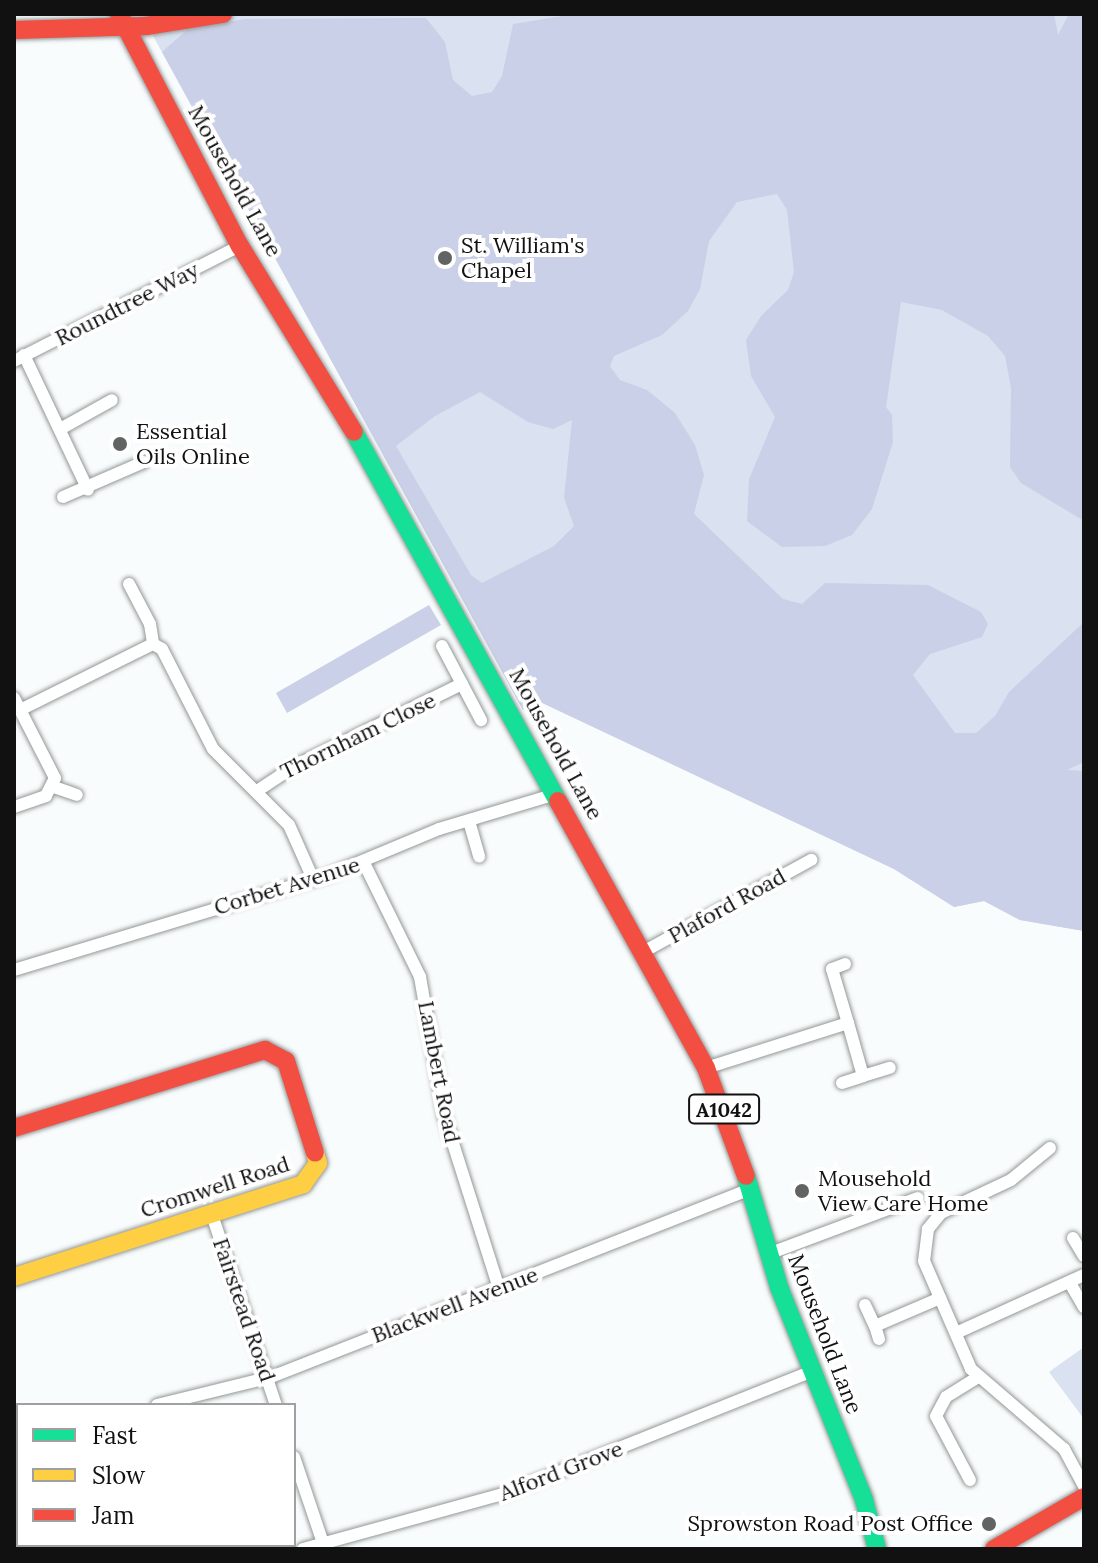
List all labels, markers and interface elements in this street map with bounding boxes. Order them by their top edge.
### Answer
street label: Mousehold Lane [182,101,288,261]
place label: St. William's Chapel [461,232,584,284]
marker: St. William's Chapel [436,249,454,267]
street label: Roundtree Way [51,257,203,351]
place label: Essential Oils Online [136,418,250,470]
marker: Essential Oils Online [111,435,129,453]
street label: Mousehold Lane [503,664,609,824]
street label: Thornham Close [276,687,440,785]
street label: Corbet Avenue [211,851,363,921]
street label: Plaford Road [664,863,790,949]
street label: Lambert Road [412,999,466,1145]
road number: A1042 [688,1093,760,1125]
street label: Cromwell Road [137,1150,293,1224]
place label: Mousehold View Care Home [818,1165,988,1216]
marker: Mousehold View Care Home [793,1182,811,1200]
street label: Fairstead Road [207,1235,281,1385]
street label: Mousehold Lane [782,1250,868,1418]
street label: Blackwell Avenue [368,1261,542,1349]
legend [16,1403,296,1547]
text: Fast [92,1420,137,1451]
street label: Alford Grove [496,1435,626,1507]
text: Slow [92,1460,145,1491]
text: Jam [92,1500,134,1531]
place label: Sprowston Road Post Office [688,1511,973,1537]
marker: Sprowston Road Post Office [980,1515,998,1533]

